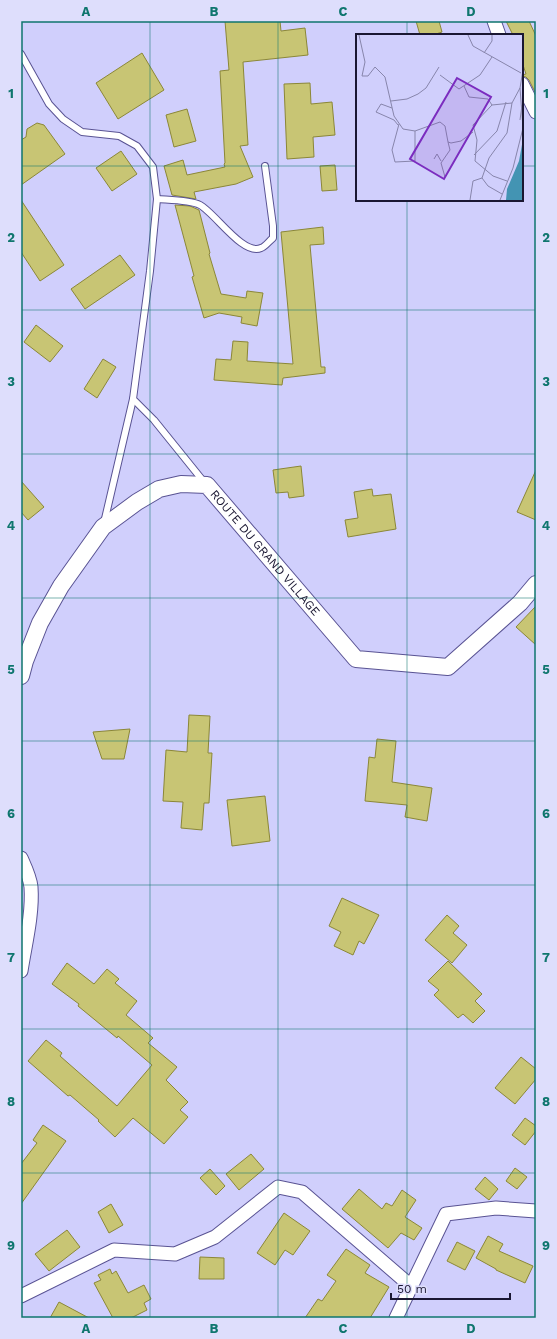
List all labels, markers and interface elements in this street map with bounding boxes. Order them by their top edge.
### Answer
text: A [82,4,91,19]
text: B [210,4,219,19]
text: C [339,4,348,19]
text: D [466,4,476,19]
inset map [356,34,523,201]
text: 1 [8,86,14,101]
text: 1 [543,86,549,101]
text: 2 [7,230,15,245]
text: 2 [542,230,550,245]
text: 3 [7,374,15,389]
text: 3 [542,374,550,389]
street label: ROUTE DU GRAND VILLAGE [207,487,323,619]
text: 4 [7,518,16,533]
text: 4 [542,518,551,533]
text: 5 [7,662,15,677]
text: 5 [542,662,550,677]
text: 6 [7,806,15,821]
text: 6 [542,806,550,821]
text: 7 [7,950,15,965]
text: 7 [542,950,550,965]
text: 8 [7,1094,15,1109]
text: 8 [542,1094,550,1109]
text: 9 [7,1238,15,1253]
text: 9 [542,1238,550,1253]
scale bar [391,1275,510,1301]
text: 50 m [397,1282,427,1296]
text: A [82,1321,91,1336]
text: B [210,1321,219,1336]
text: C [339,1321,348,1336]
text: D [466,1321,476,1336]

